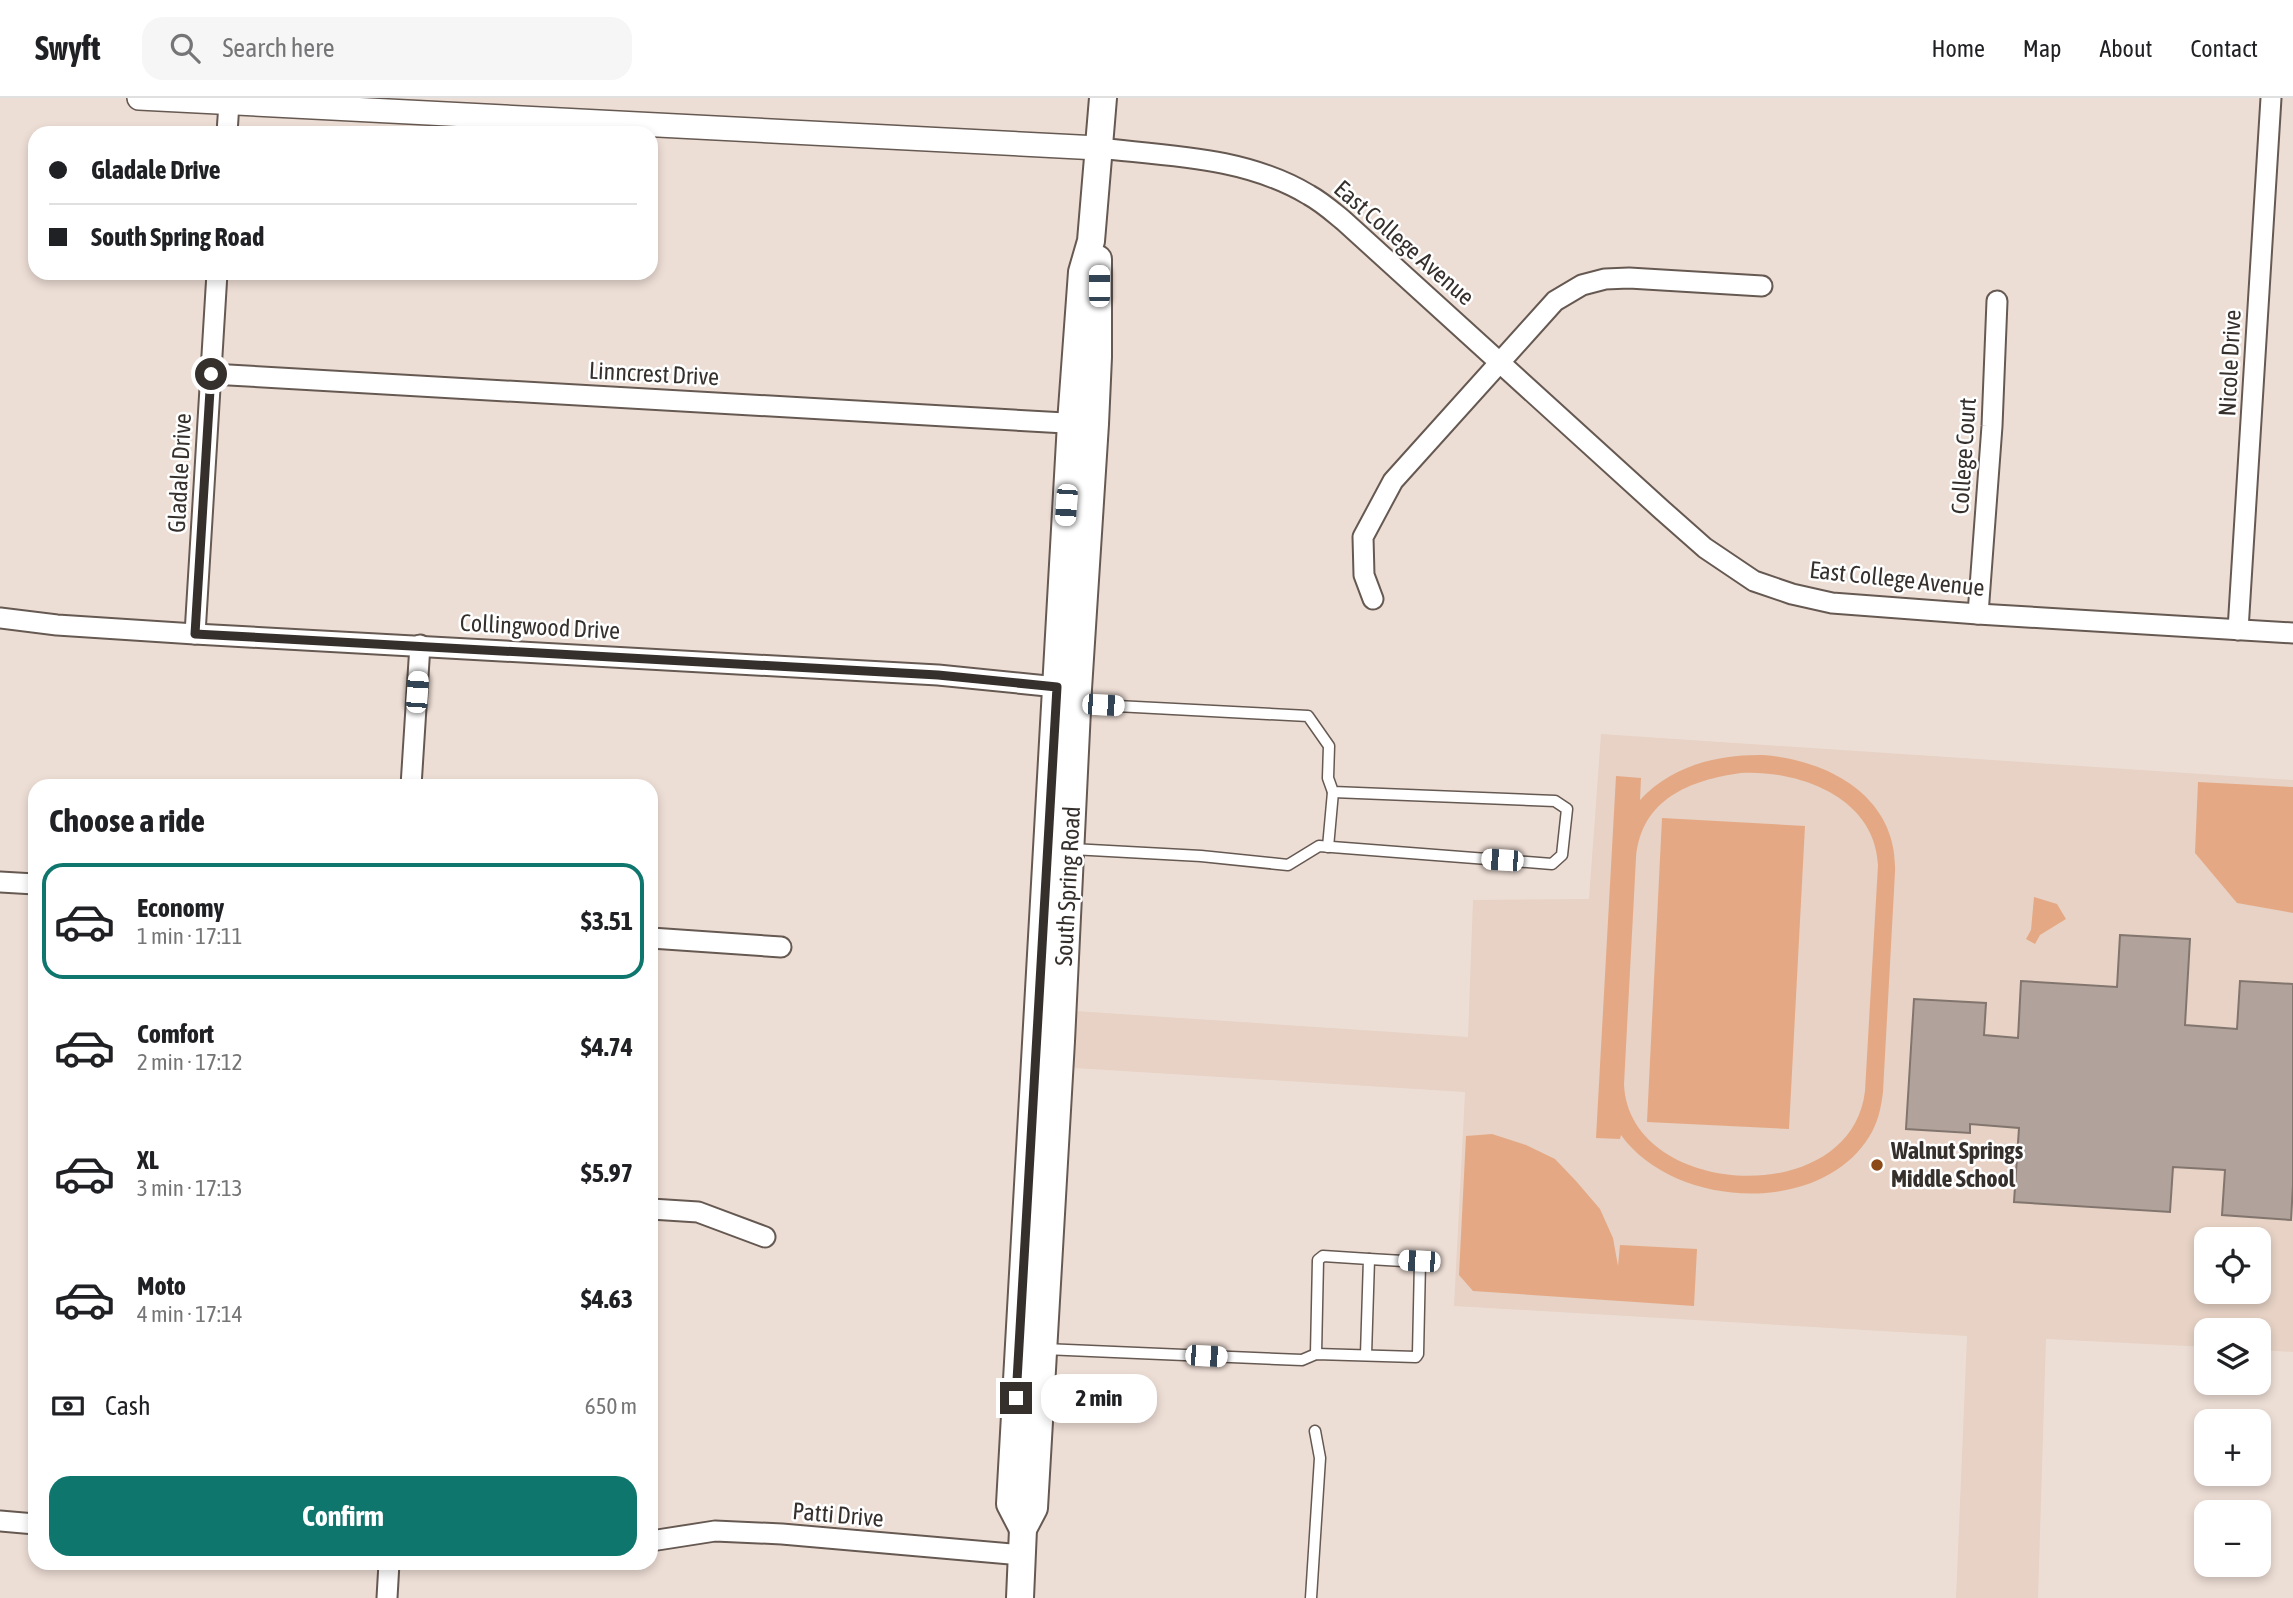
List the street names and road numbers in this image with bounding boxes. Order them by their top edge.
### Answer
street label: East College Avenue [1329,175,1480,311]
street label: Nicole Drive [2213,309,2246,417]
street label: Linncrest Drive [588,357,720,390]
street label: College Court [1946,397,1981,515]
street label: Gladale Drive [163,413,196,533]
street label: East College Avenue [1808,556,1986,601]
street label: Collingwood Drive [459,609,621,644]
street label: South Spring Road [1050,805,1085,967]
street label: Patti Drive [791,1497,885,1532]

